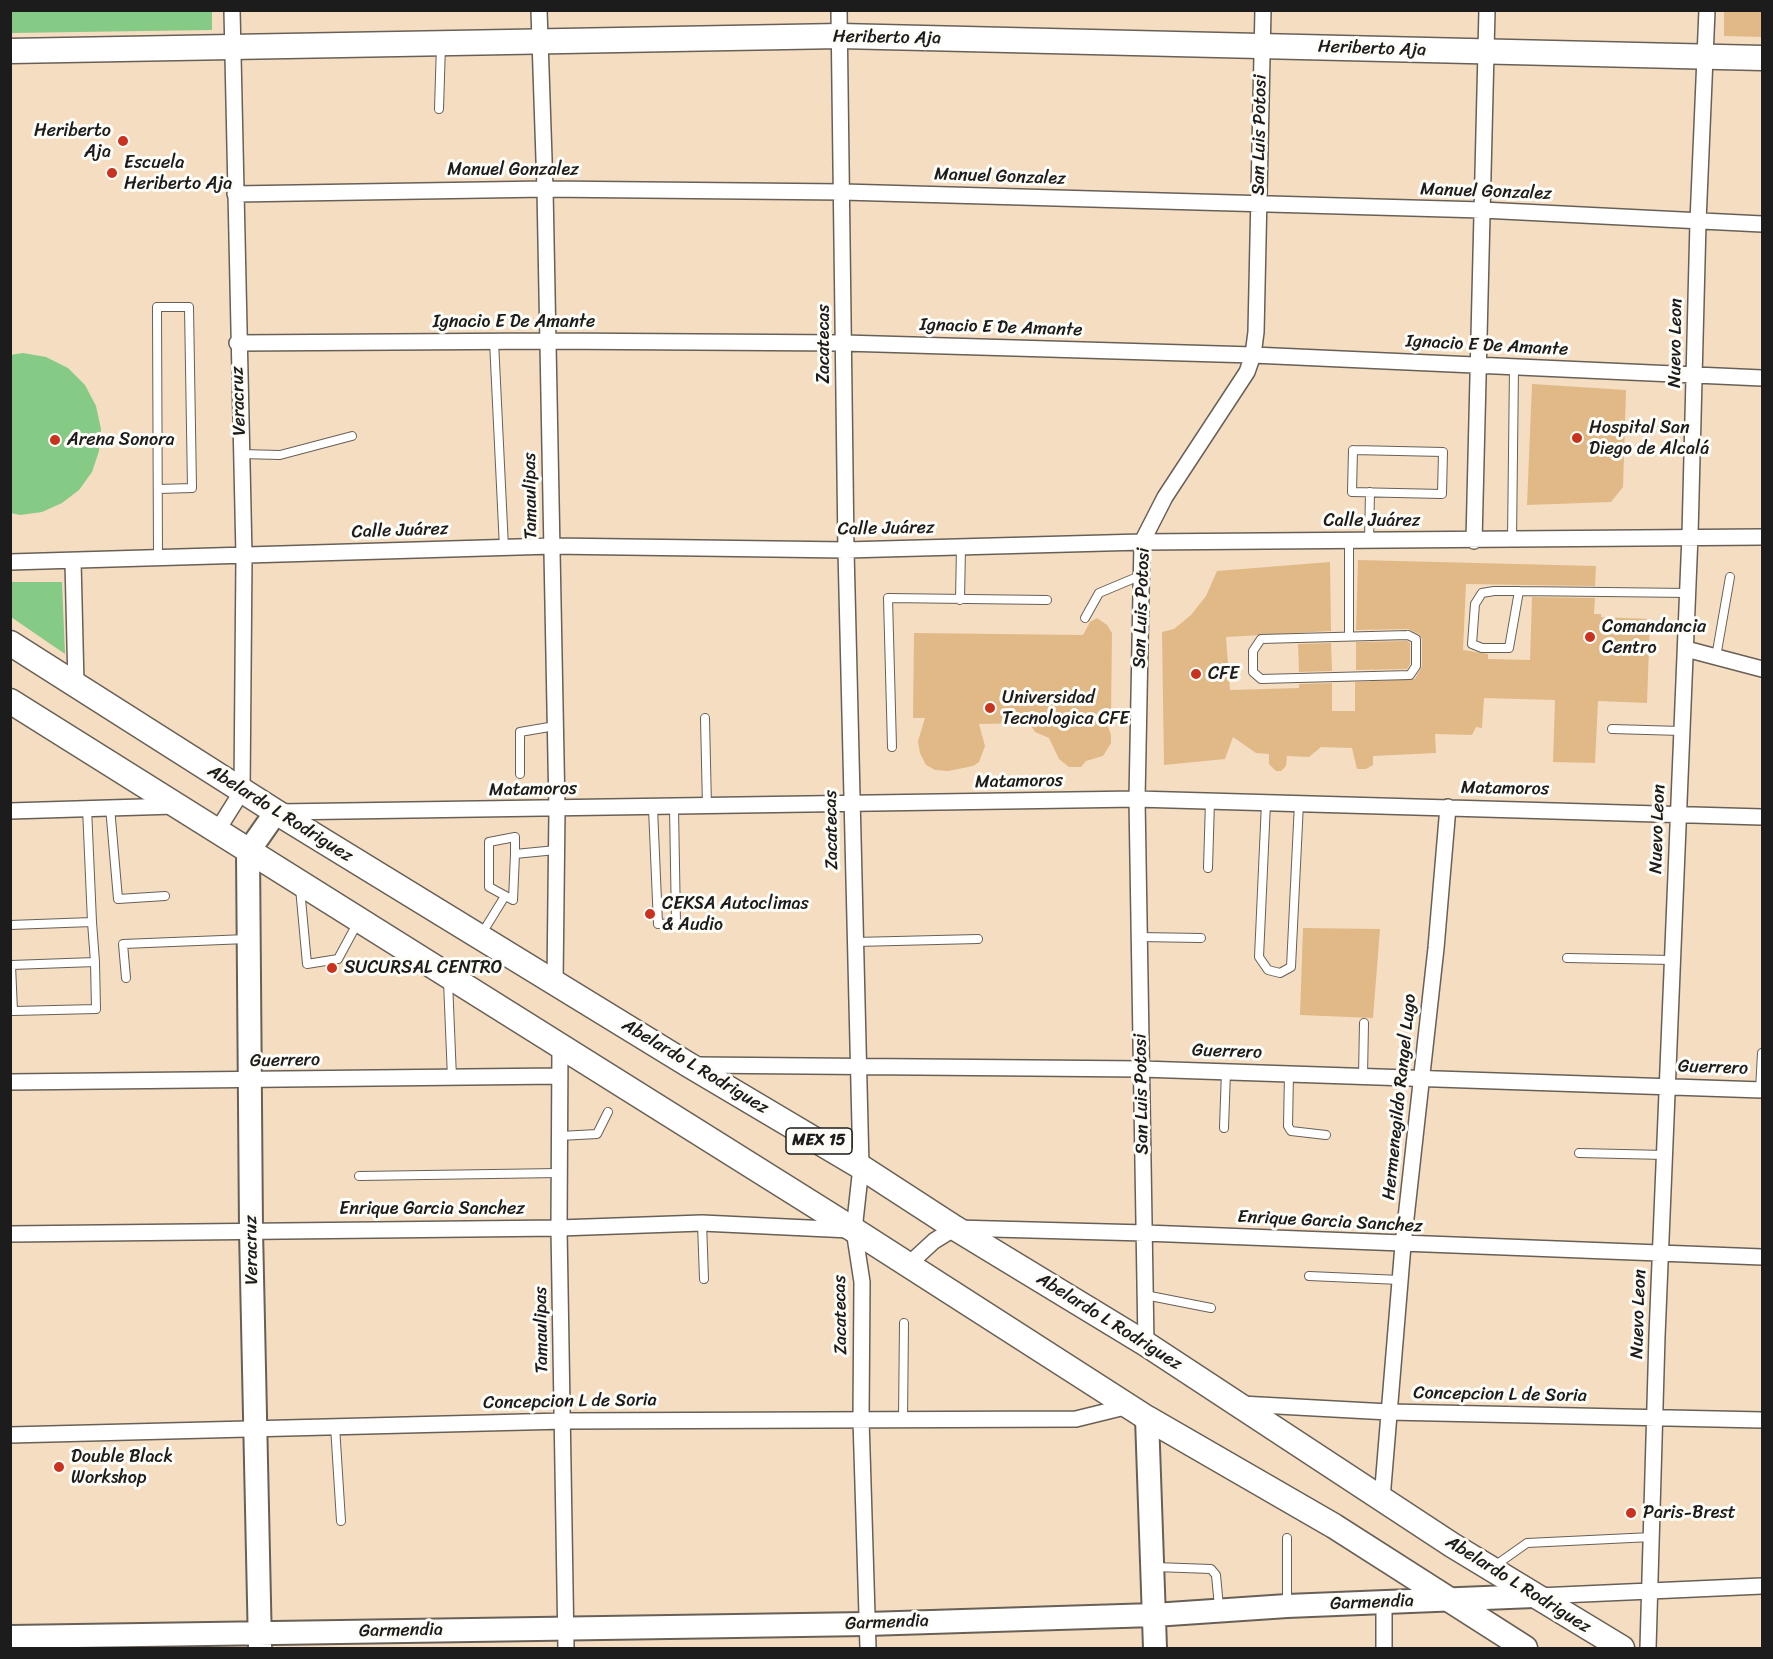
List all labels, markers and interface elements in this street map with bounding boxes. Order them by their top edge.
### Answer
street label: Heriberto Aja [833,26,941,50]
street label: Heriberto Aja [1317,36,1427,62]
street label: San Luis Potosi [1248,74,1272,196]
place label: Heriberto Aja [34,120,111,162]
marker: Heriberto Aja [116,134,130,148]
place label: Escuela Heriberto Aja [124,152,232,195]
street label: Manuel Gonzalez [447,159,579,181]
street label: Manuel Gonzalez [934,164,1066,190]
marker: Escuela Heriberto Aja [105,166,119,180]
street label: Manuel Gonzalez [1420,179,1552,205]
street label: Nuevo Leon [1664,298,1688,388]
street label: Zacatecas [813,304,835,384]
street label: Ignacio E De Amante [433,311,595,333]
street label: Ignacio E De Amante [919,314,1083,342]
street label: Ignacio E De Amante [1405,331,1569,361]
street label: Veracruz [227,366,251,436]
place label: Hospital San Diego de Alcalá [1589,417,1709,460]
place label: Arena Sonora [67,429,175,451]
marker: Hospital San Diego de Alcalá [1570,431,1584,445]
marker: Arena Sonora [48,433,62,447]
street label: Tamaulipas [519,452,543,540]
street label: Calle Juárez [1324,510,1420,532]
street label: Calle Juárez [837,517,935,541]
street label: Calle Juárez [351,519,449,543]
street label: San Luis Potosi [1129,547,1155,669]
place label: Comandancia Centro [1602,616,1706,658]
marker: Comandancia Centro [1583,630,1597,644]
place label: CFE [1208,663,1239,685]
marker: CFE [1189,667,1203,681]
place label: Universidad Tecnologica CFE [1002,687,1129,730]
marker: Universidad Tecnologica CFE [983,701,997,715]
street label: Abelardo L Rodriguez [203,761,357,867]
street label: Matamoros [975,770,1063,794]
street label: Matamoros [1461,777,1549,801]
street label: Matamoros [489,778,577,802]
street label: Nuevo Leon [1646,784,1670,874]
street label: Zacatecas [821,790,843,870]
place label: CEKSA Autoclimas & Audio [662,893,809,936]
marker: CEKSA Autoclimas & Audio [643,907,657,921]
place label: SUCURSAL CENTRO [344,957,502,979]
marker: SUCURSAL CENTRO [325,961,339,975]
street label: Hermenegildo Rangel Lugo [1378,993,1422,1201]
street label: Abelardo L Rodriguez [618,1015,772,1119]
street label: San Luis Potosi [1130,1033,1154,1155]
street label: Guerrero [1192,1040,1262,1064]
street label: Guerrero [250,1050,320,1072]
street label: Guerrero [1678,1056,1748,1080]
road number: MEX 15 [786,1128,852,1154]
street label: Enrique Garcia Sanchez [339,1198,525,1220]
street label: Enrique Garcia Sanchez [1237,1206,1423,1238]
street label: Veracruz [241,1215,263,1285]
street label: Abelardo L Rodriguez [1032,1269,1186,1375]
street label: Nuevo Leon [1627,1269,1651,1359]
street label: Zacatecas [830,1275,852,1355]
street label: Tamaulipas [530,1286,554,1374]
street label: Concepcion L de Soria [1413,1383,1587,1407]
street label: Concepcion L de Soria [483,1390,657,1414]
place label: Double Black Workshop [71,1446,173,1488]
marker: Double Black Workshop [52,1460,66,1474]
place label: Paris-Brest [1643,1502,1736,1524]
marker: Paris-Brest [1624,1506,1638,1520]
street label: Abelardo L Rodriguez [1441,1532,1595,1638]
street label: Garmendia [1330,1591,1414,1615]
street label: Garmendia [845,1611,929,1635]
street label: Garmendia [359,1619,443,1643]

